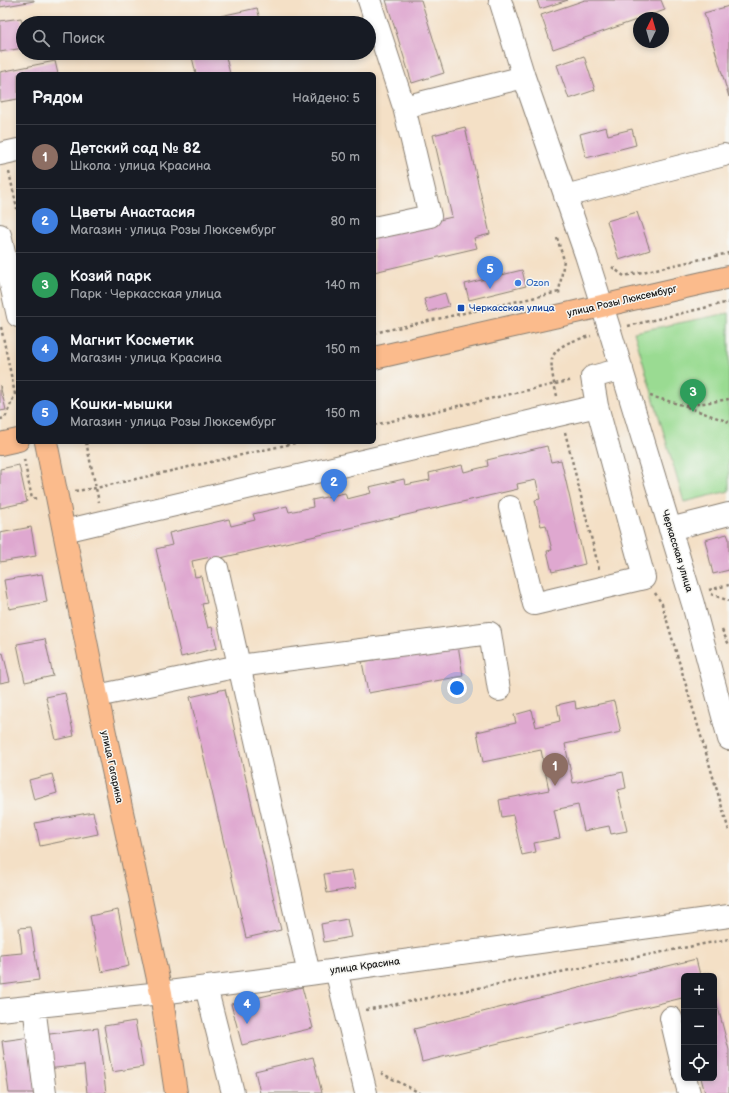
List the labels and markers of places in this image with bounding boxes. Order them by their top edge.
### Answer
pin: 5 [477,256,503,289]
place label: Ozon [526,277,550,289]
marker: Ozon [513,278,523,288]
place label: Черкасская улица [469,302,555,314]
marker: Черкасская улица [456,303,466,313]
pin: 3 [680,379,706,412]
pin: 2 [321,469,347,502]
pin: 1 [542,753,568,786]
pin: 4 [234,991,260,1024]

